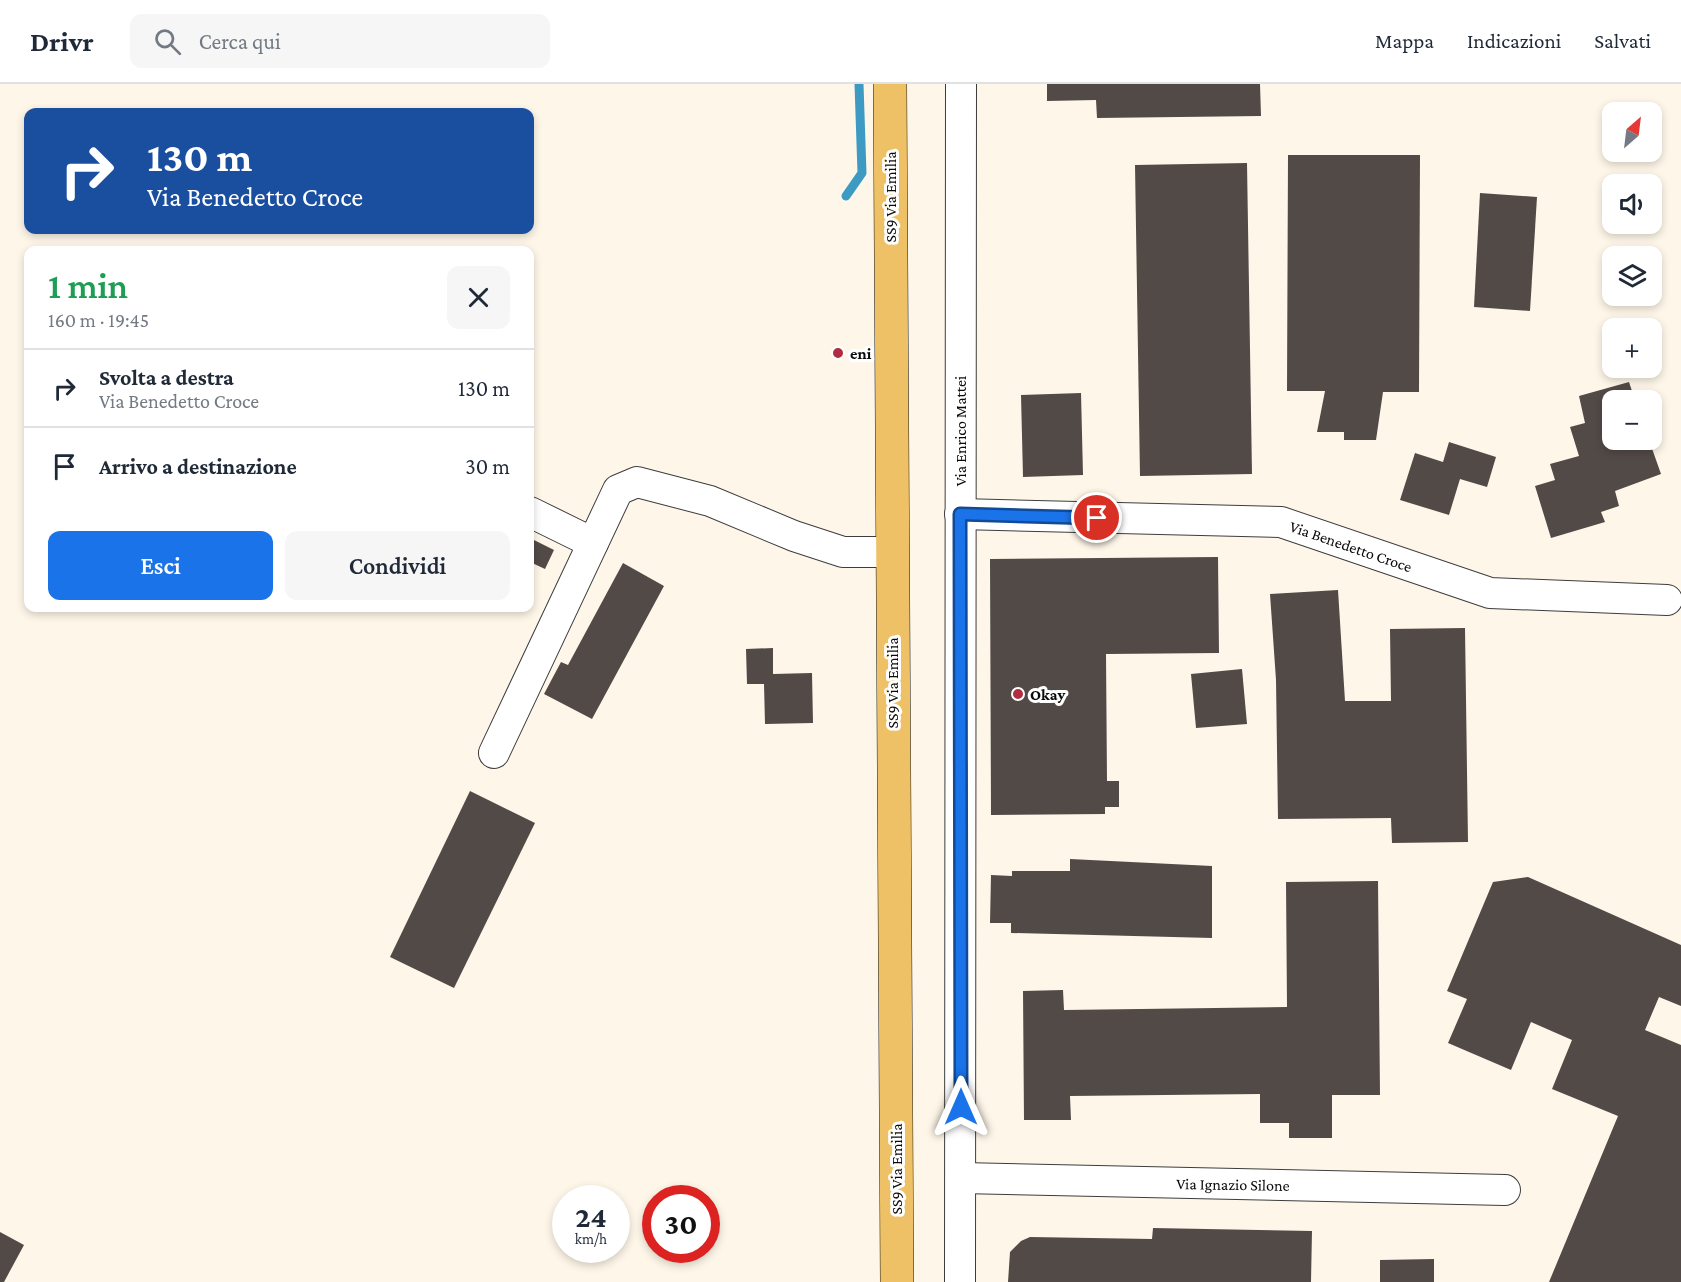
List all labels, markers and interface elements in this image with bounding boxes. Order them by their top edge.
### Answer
search box [130,14,550,68]
icon: search [151,25,184,58]
text: Drivr [30,26,94,57]
text: Cerca qui [199,29,281,54]
text: Mappa [1375,29,1434,53]
text: Indicazioni [1467,29,1561,53]
text: Salvati [1594,29,1651,53]
north arrow [1602,102,1662,162]
map controls [1602,102,1662,450]
icon: right [48,132,126,210]
text: 130 m [147,133,252,180]
street label: SS9 Via Emilia [882,151,899,243]
button: sound [1602,174,1662,234]
text: Via Benedetto Croce [147,182,363,212]
button: layers [1602,246,1662,306]
text: 1 min [48,266,128,306]
button: close [447,266,510,329]
text: 160 m · 19:45 [48,309,149,331]
button: + [1602,318,1662,378]
place label: eni [850,345,872,362]
marker: eni [831,346,845,360]
text: Svolta a destra [99,365,234,390]
icon: right [48,372,81,405]
text: 130 m [458,376,510,401]
street label: Via Enrico Mattei [952,376,969,486]
text: Via Benedetto Croce [99,390,259,412]
button: − [1602,390,1662,450]
icon: arrive [48,450,81,483]
text: Arrivo a destinazione [99,454,297,479]
text: 30 m [465,454,510,479]
pin [1071,492,1122,543]
icon: arrive [1080,501,1113,534]
street label: Via Benedetto Croce [1288,518,1414,575]
button: Esci [48,531,273,600]
button: Condividi [285,531,510,600]
street label: SS9 Via Emilia [884,637,901,729]
place label: Okay [1030,686,1065,703]
marker: Okay [1011,687,1025,701]
position arrow [929,1075,993,1139]
street label: SS9 Via Emilia [888,1123,905,1215]
street label: Via Ignazio Silone [1176,1175,1290,1195]
speed limit sign: 30 [642,1185,720,1263]
text: 24 [575,1200,607,1233]
text: km/h [575,1231,607,1247]

